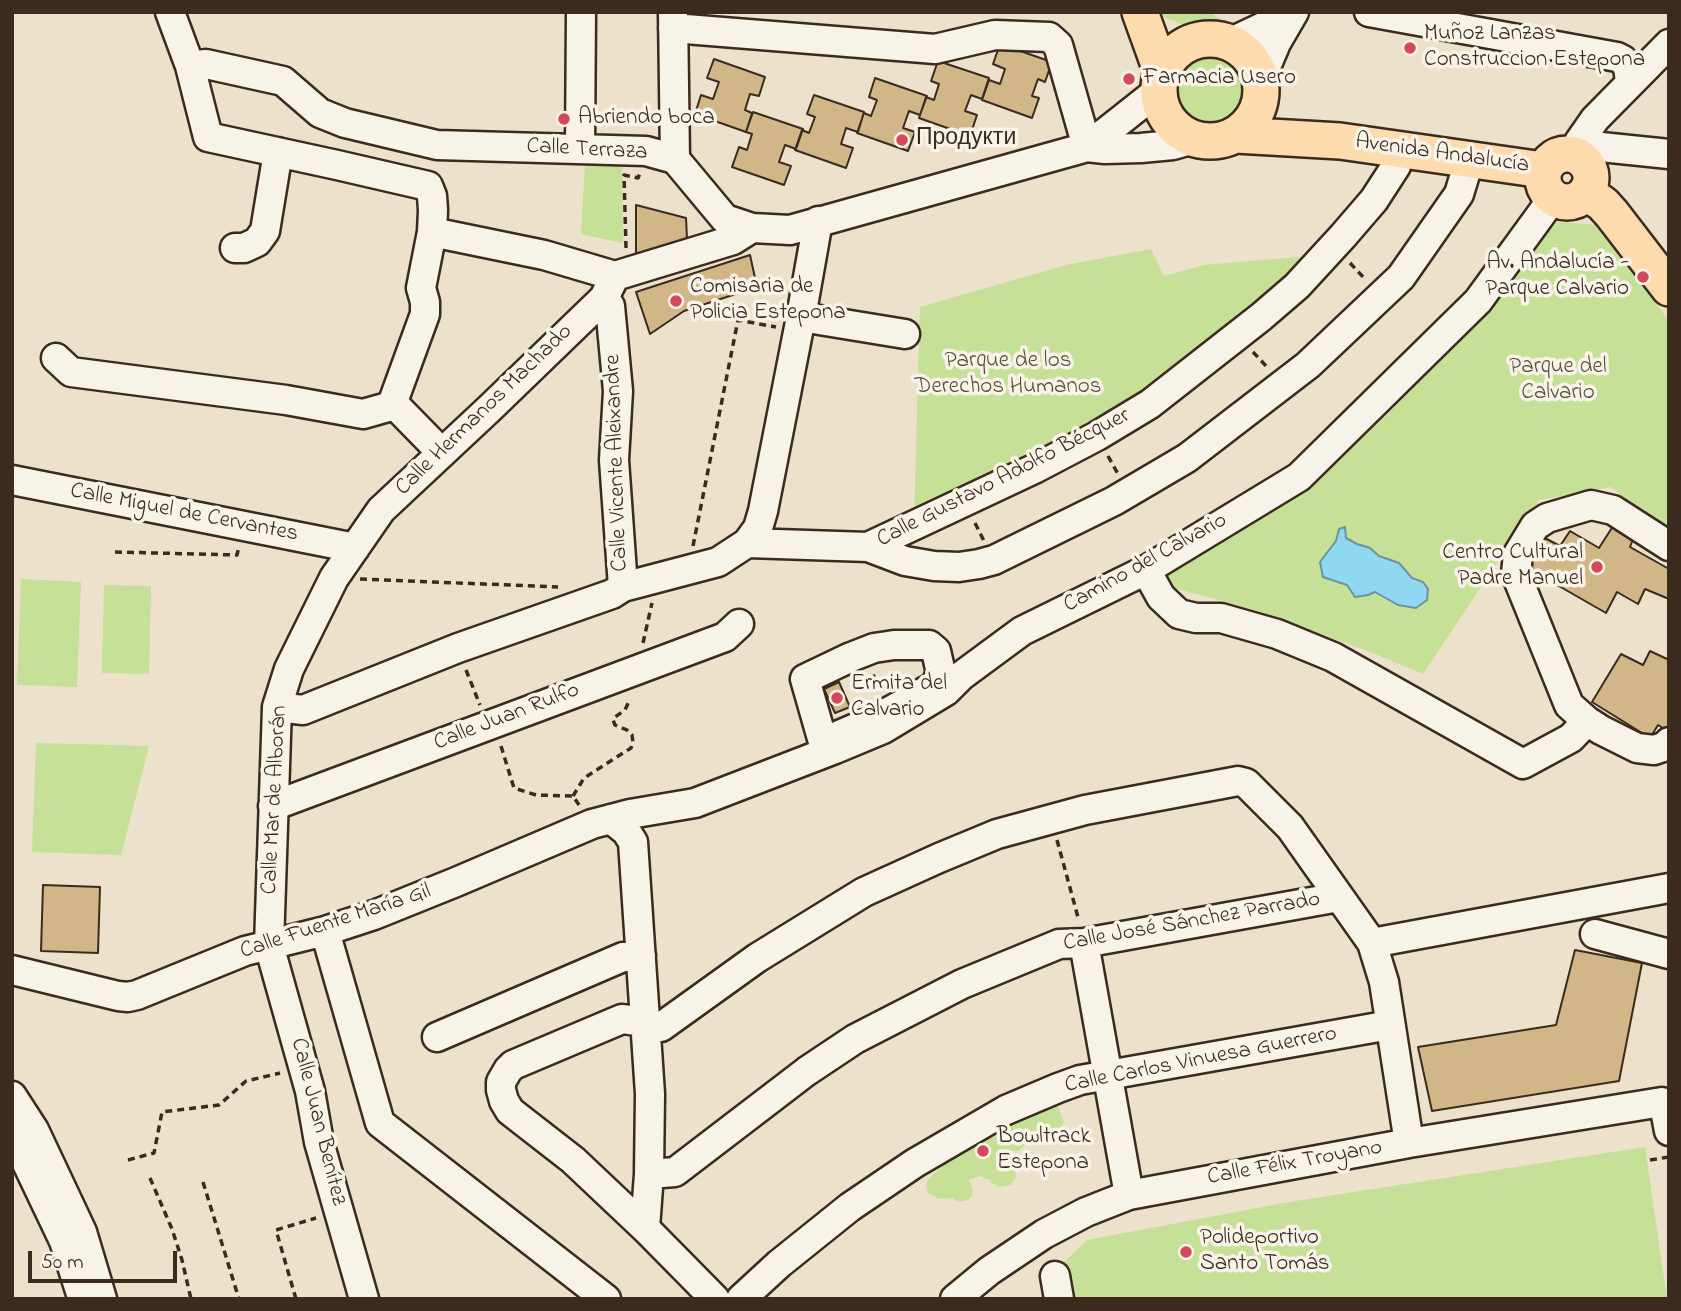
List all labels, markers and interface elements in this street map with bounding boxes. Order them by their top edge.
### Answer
place label: Muñoz Lanzas Construccion Estepona [1424,21,1645,75]
marker: Muñoz Lanzas Construccion Estepona [1402,40,1418,56]
place label: Farmacia Usero [1143,65,1296,93]
marker: Farmacia Usero [1121,71,1137,87]
place label: Abriendo boca [578,105,715,133]
marker: Abriendo boca [556,111,572,127]
place label: Продукти [916,126,1016,154]
street label: Avenida Andalucía [1353,129,1531,181]
marker: Продукти [894,132,910,148]
street label: Calle Terraza [526,134,648,168]
place label: Av. Andalucía - Parque Calvario [1485,250,1629,304]
marker: Av. Andalucía - Parque Calvario [1635,269,1651,285]
place label: Comisaria de Policia Estepona [690,274,846,328]
marker: Comisaria de Policia Estepona [668,293,684,309]
street label: Calle Hermanos Machado [391,319,579,503]
park label: Parque de los Derechos Humanos [915,348,1101,402]
street label: Calle Vicente Aleixandre [600,354,636,572]
park label: Parque del Calvario [1509,354,1607,408]
street label: Calle Gustavo Adolfo Bécquer [873,403,1135,555]
street label: Calle Miguel de Cervantes [68,478,300,550]
street label: Camino del Calvario [1060,508,1232,620]
place label: Centro Cultural Padre Manuel [1442,540,1583,594]
marker: Centro Cultural Padre Manuel [1589,559,1605,575]
place label: Ermita del Calvario [851,671,947,725]
street label: Calle Juan Rulfo [430,678,584,758]
marker: Ermita del Calvario [829,690,845,706]
street label: Calle Mar de Alborán [257,705,295,895]
street label: Calle Fuente María Gil [237,879,435,967]
street label: Calle José Sánchez Parrado [1061,887,1323,959]
street label: Calle Carlos Vinuesa Guerrero [1063,1021,1339,1101]
street label: Calle Juan Benítez [283,1035,351,1209]
place label: Bowltrack Estepona [997,1124,1090,1178]
street label: Calle Félix Troyano [1206,1135,1384,1193]
marker: Bowltrack Estepona [975,1143,991,1159]
place label: Polideportivo Santo Tomás [1200,1225,1329,1279]
scale bar [32,1238,180,1282]
marker: Polideportivo Santo Tomás [1178,1244,1194,1260]
text: 50 m [41,1248,84,1278]

